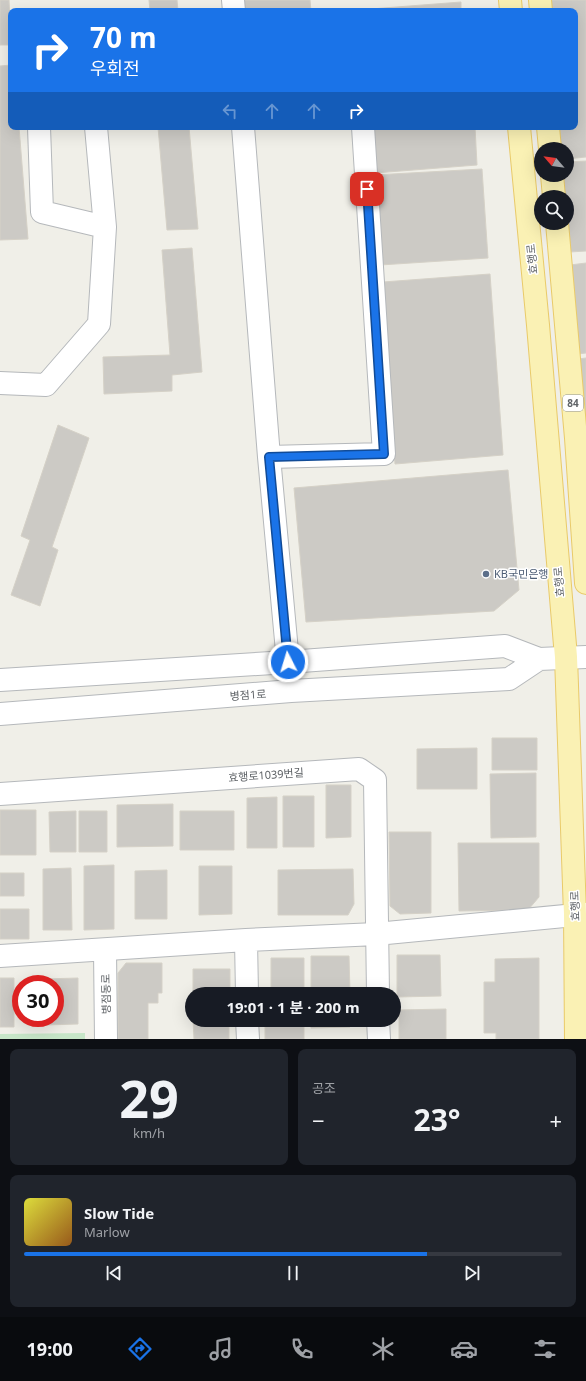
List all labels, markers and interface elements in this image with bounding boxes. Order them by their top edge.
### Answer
text: 70 m [90,18,157,56]
icon: right [24,24,76,76]
text: 우회전 [90,56,140,80]
icon: left [219,100,241,122]
icon: ahead [261,100,283,122]
icon: ahead [303,100,325,122]
icon: right [345,100,367,122]
north arrow [534,142,574,182]
map controls [534,142,574,230]
pin [350,172,384,206]
icon: arrive [356,178,378,200]
button: search [534,190,574,230]
street label: 효행로 [522,243,541,275]
road number: 84 [563,395,583,411]
place label: KB국민은행 [494,566,548,581]
street label: 효행로 [550,566,567,598]
marker: KB국민은행 [481,569,491,579]
position arrow [267,641,309,683]
street label: 병점1로 [229,686,267,703]
street label: 효행로1039번길 [228,764,304,785]
street label: 효행로 [566,891,583,921]
street label: 병점동로 [98,974,113,1014]
speed limit sign: 30 [12,975,64,1027]
text: 19:01 · 1 분 · 200 m [226,997,360,1017]
text: 29 [119,1062,179,1133]
text: 공조 [312,1079,336,1097]
text: 23° [413,1099,461,1140]
text: − [312,1105,325,1135]
text: + [549,1105,562,1135]
text: km/h [133,1124,165,1142]
text: Slow Tide [84,1203,154,1223]
text: Marlow [84,1223,130,1241]
icon: previous [103,1262,125,1284]
icon: pause [282,1262,304,1284]
icon: next [461,1262,483,1284]
icon: directions [126,1335,154,1363]
icon: music [207,1335,235,1363]
icon: phone [288,1335,316,1363]
icon: climate [369,1335,397,1363]
icon: car [450,1335,478,1363]
icon: filters [531,1335,559,1363]
text: 19:00 [27,1337,73,1361]

